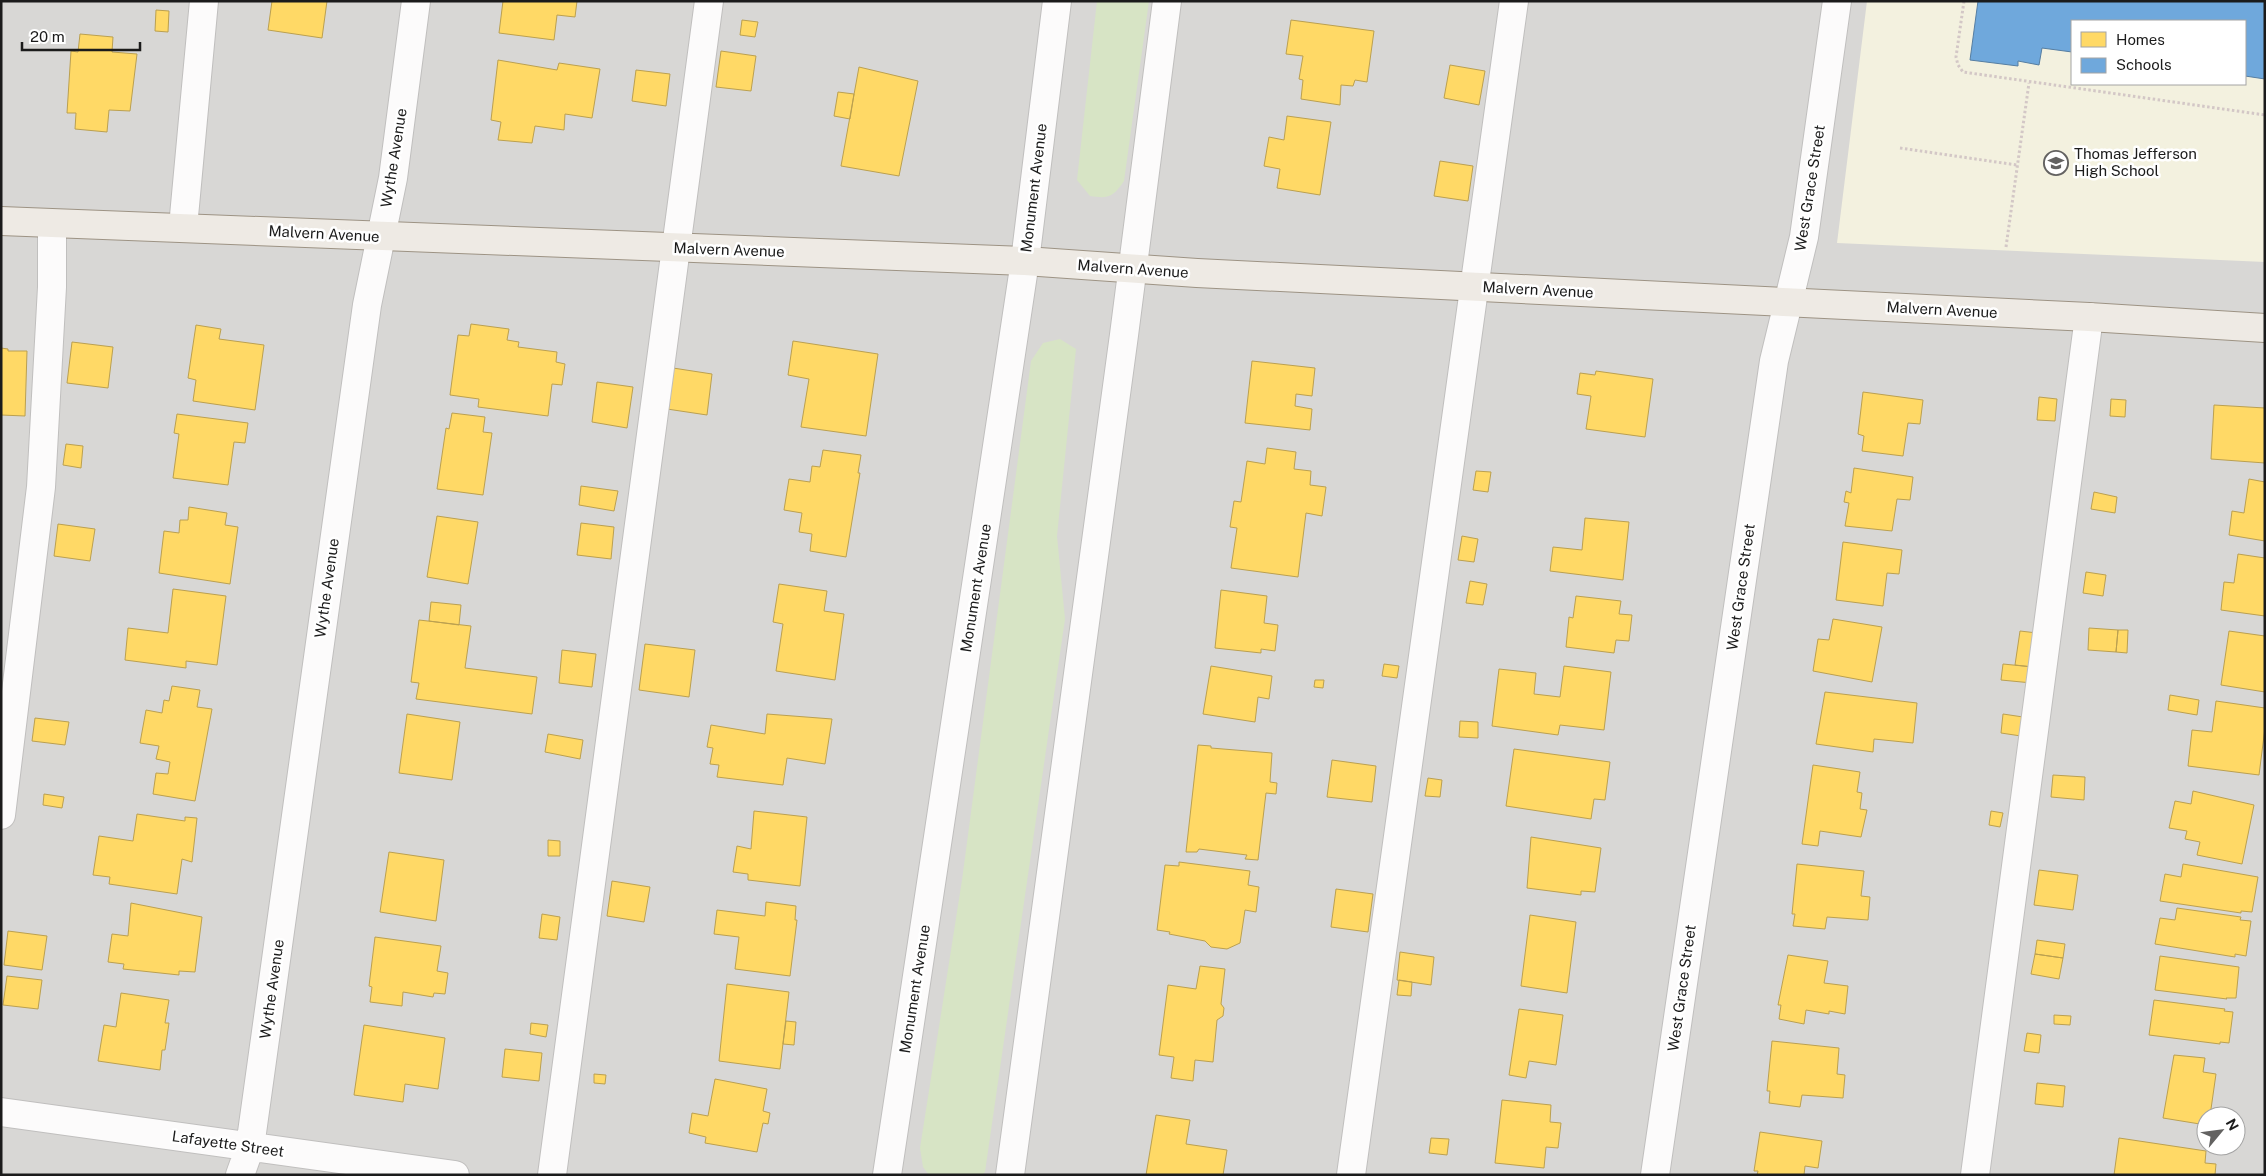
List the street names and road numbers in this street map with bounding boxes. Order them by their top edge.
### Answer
street label: Wythe Avenue [377,107,410,209]
street label: Monument Avenue [1017,122,1050,253]
street label: West Grace Street [1791,123,1828,252]
street label: Malvern Avenue [268,222,380,245]
street label: Malvern Avenue [673,239,785,260]
street label: Malvern Avenue [1077,256,1189,281]
street label: Malvern Avenue [1482,278,1594,301]
street label: Malvern Avenue [1886,298,1998,321]
street label: Monument Avenue [957,522,994,653]
street label: West Grace Street [1723,522,1758,651]
street label: Wythe Avenue [311,537,342,639]
street label: Monument Avenue [896,923,933,1054]
street label: West Grace Street [1664,923,1699,1052]
street label: Wythe Avenue [256,938,287,1040]
street label: Lafayette Street [171,1127,285,1160]

